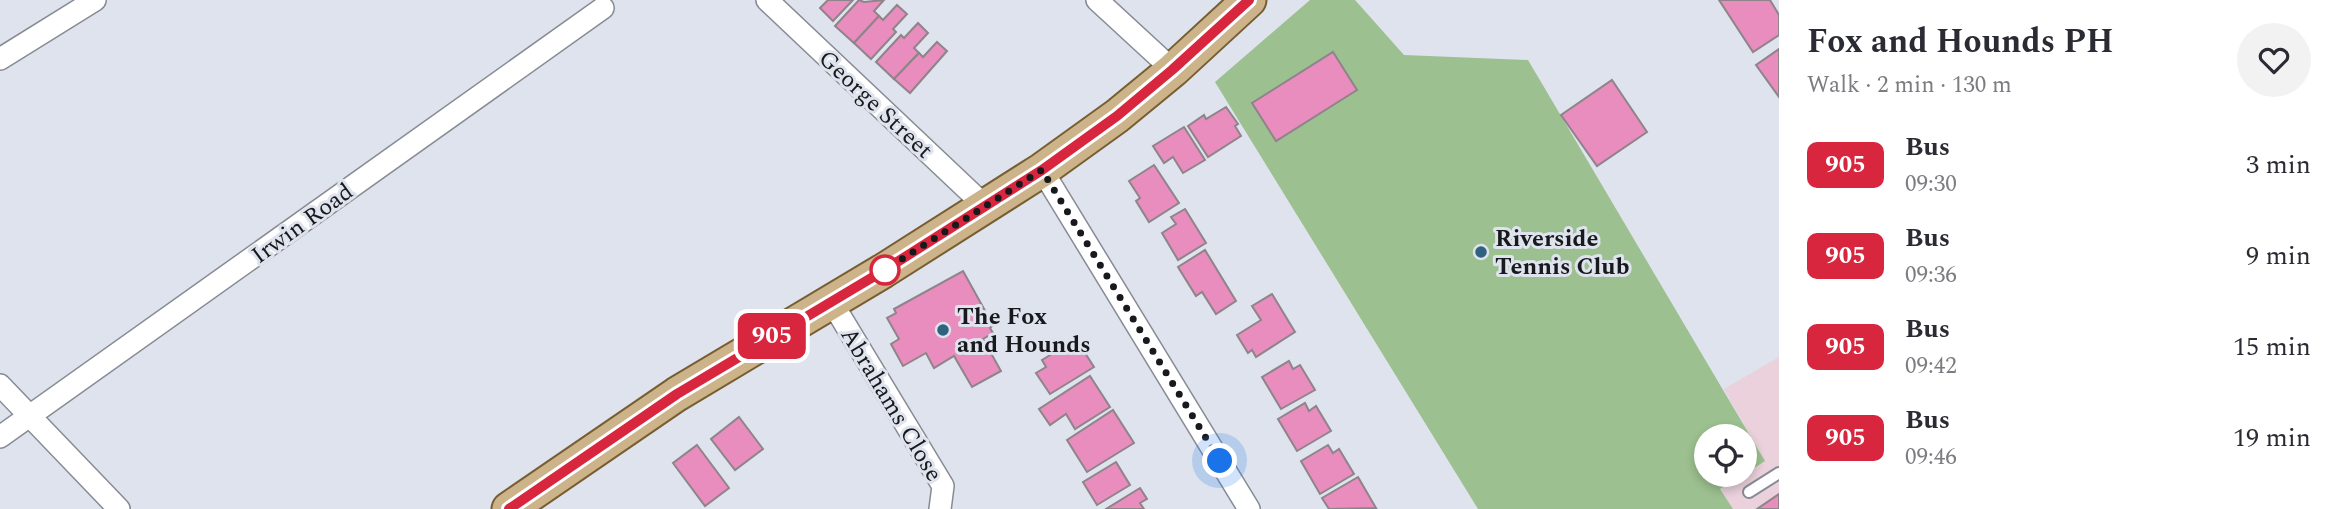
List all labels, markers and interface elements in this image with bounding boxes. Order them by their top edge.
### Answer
text: Fox and Hounds PH [1807,17,2114,67]
button: heart [2237,23,2311,97]
street label: George Street [810,42,941,168]
text: Walk · 2 min · 130 m [1807,68,2012,103]
text: Bus [1905,127,1950,167]
text: 3 min [2246,145,2311,185]
text: 905 [1825,147,1866,183]
text: 09:30 [1905,167,1957,202]
street label: Irwin Road [244,174,361,273]
text: Bus [1905,218,1950,258]
place label: Riverside Tennis Club [1495,221,1630,285]
text: 9 min [2246,236,2311,276]
text: 905 [1825,238,1866,274]
marker: Riverside Tennis Club [1473,244,1489,260]
unlabelled marker [870,255,900,285]
text: 09:36 [1905,258,1957,293]
place label: The Fox and Hounds [957,299,1091,363]
text: Bus [1905,309,1950,349]
line badge: 905 [732,313,812,359]
text: 905 [752,318,792,354]
street label: Abrahams Close [831,321,951,489]
marker: The Fox and Hounds [935,322,951,338]
text: 15 min [2233,327,2311,367]
text: 905 [1825,329,1866,365]
text: 09:42 [1905,349,1957,384]
text: Bus [1905,400,1950,440]
text: 19 min [2233,418,2311,458]
text: 905 [1825,420,1866,456]
map controls [1694,424,1757,487]
button: locate [1694,424,1757,487]
text: 09:46 [1905,440,1957,475]
your location [1202,443,1237,478]

